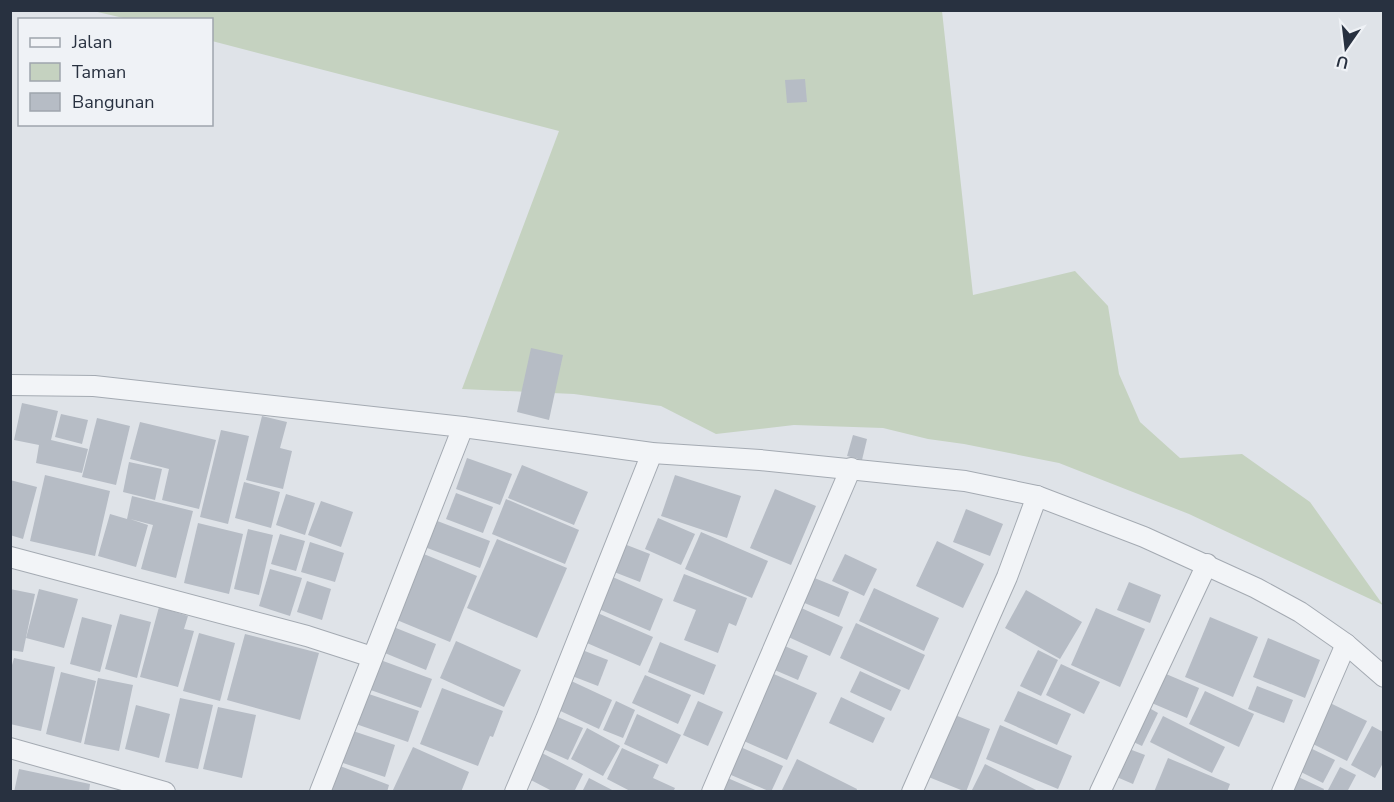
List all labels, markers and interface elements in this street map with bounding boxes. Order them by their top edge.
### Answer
legend [18,18,213,126]
north arrow [1316,18,1376,78]
text: Jalan [71,30,112,54]
text: U [1334,49,1351,74]
text: Taman [72,60,126,84]
text: Bangunan [72,90,155,114]

